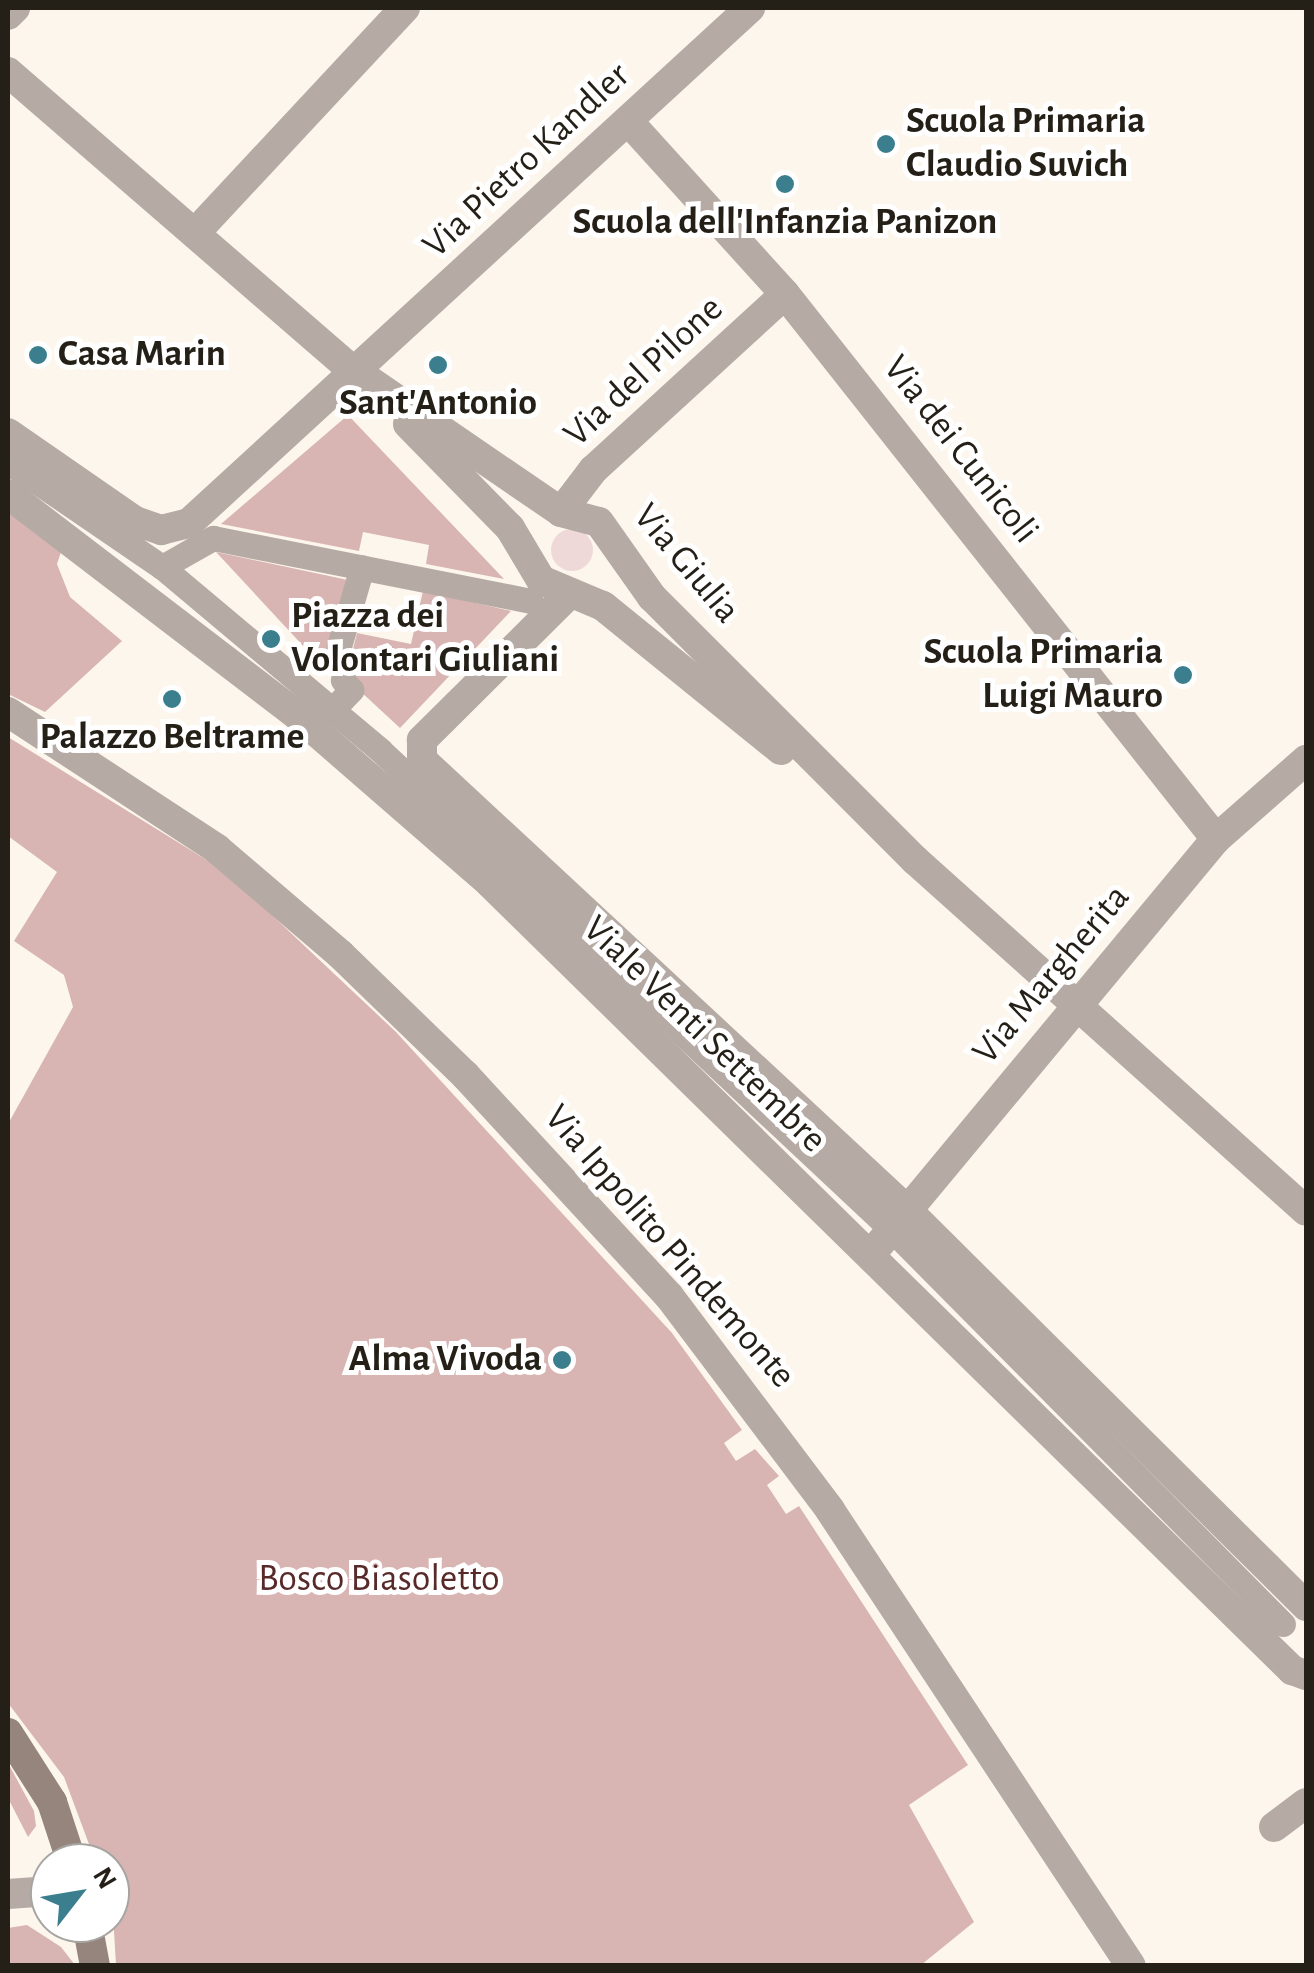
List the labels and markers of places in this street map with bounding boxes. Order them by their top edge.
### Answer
place label: Scuola Primaria Claudio Suvich [906,99,1146,188]
marker: Scuola Primaria Claudio Suvich [875,133,897,155]
marker: Scuola dell'Infanzia Panizon [774,173,796,195]
place label: Scuola dell'Infanzia Panizon [573,200,997,246]
place label: Casa Marin [58,332,226,378]
marker: Casa Marin [27,344,49,366]
marker: Sant'Antonio [427,354,449,376]
place label: Sant'Antonio [339,381,537,427]
place label: Piazza dei Volontari Giuliani [291,594,559,684]
marker: Piazza dei Volontari Giuliani [260,628,282,650]
place label: Scuola Primaria Luigi Mauro [923,630,1163,719]
marker: Scuola Primaria Luigi Mauro [1172,664,1194,686]
marker: Palazzo Beltrame [161,688,183,710]
place label: Palazzo Beltrame [39,715,305,761]
place label: Alma Vivoda [348,1337,542,1383]
marker: Alma Vivoda [551,1349,573,1371]

